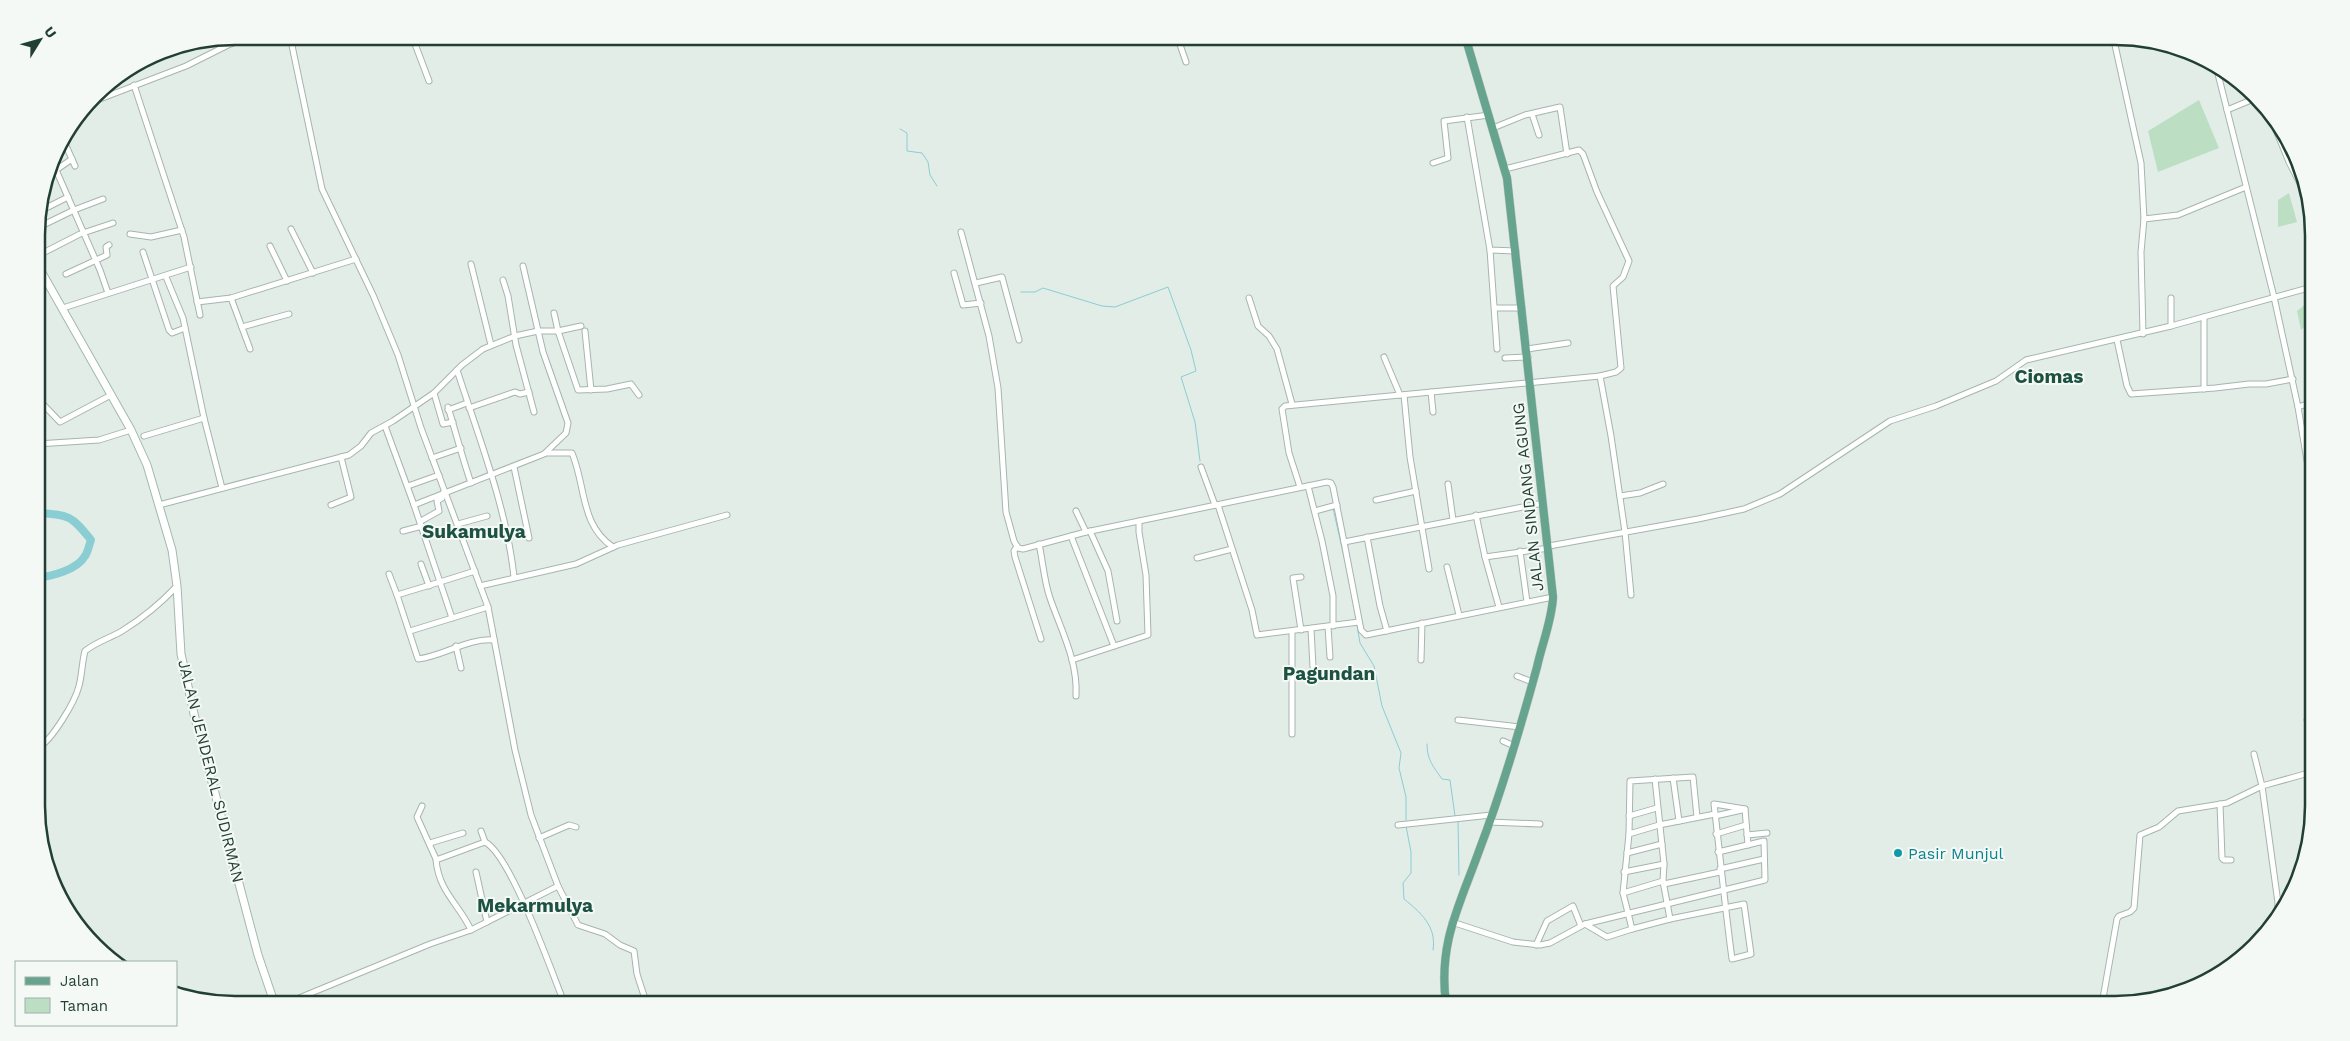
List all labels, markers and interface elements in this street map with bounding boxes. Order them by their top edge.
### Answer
north arrow [15,15,65,65]
text: U [41,23,60,41]
district label: Ciomas [2015,365,2083,388]
street label: JALAN SINDANG AGUNG [1509,402,1547,592]
district label: Sukamulya [422,520,526,543]
street label: JALAN JENDERAL SUDIRMAN [174,658,248,884]
district label: Pagundan [1283,662,1375,685]
place label: Pasir Munjul [1908,844,2004,863]
marker: Pasir Munjul [1892,847,1904,859]
district label: Mekarmulya [477,894,593,917]
legend [15,961,178,1026]
text: Jalan [60,972,99,990]
text: Taman [60,997,108,1015]

